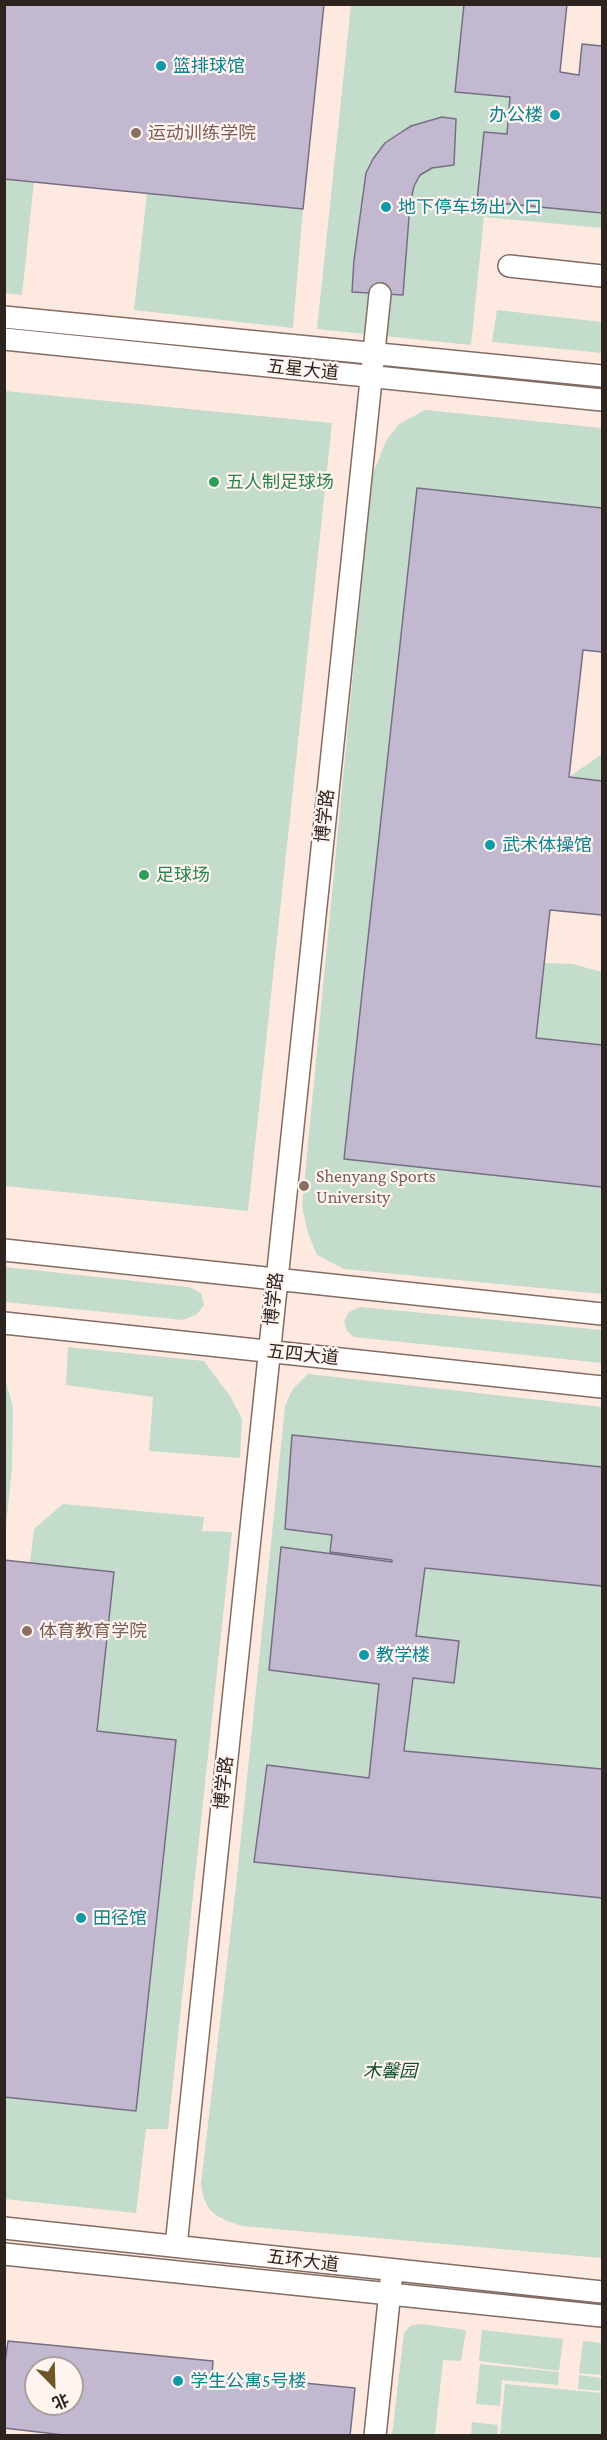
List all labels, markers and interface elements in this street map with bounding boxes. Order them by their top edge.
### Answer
place label: 篮排球馆 [173,55,245,77]
marker: 篮排球馆 [154,59,168,73]
place label: 办公楼 [489,104,543,126]
marker: 办公楼 [548,108,562,122]
place label: 运动训练学院 [148,122,256,144]
marker: 运动训练学院 [129,126,143,140]
place label: 地下停车场出入口 [398,196,542,218]
marker: 地下停车场出入口 [379,200,393,214]
street label: 五星大道 [266,355,340,385]
place label: 五人制足球场 [226,471,334,493]
marker: 五人制足球场 [207,475,221,489]
street label: 博学路 [311,788,339,844]
place label: 武术体操馆 [502,834,592,856]
marker: 武术体操馆 [483,838,497,852]
place label: 足球场 [156,864,210,886]
marker: 足球场 [137,868,151,882]
place label: Shenyang Sports University [316,1165,436,1208]
marker: Shenyang Sports University [297,1179,311,1193]
street label: 博学路 [260,1271,288,1327]
street label: 五四大道 [266,1340,340,1370]
place label: 体育教育学院 [39,1620,147,1642]
marker: 体育教育学院 [20,1624,34,1638]
place label: 教学楼 [376,1644,430,1666]
marker: 教学楼 [357,1648,371,1662]
street label: 博学路 [210,1755,238,1811]
place label: 田径馆 [93,1907,147,1929]
marker: 田径馆 [74,1911,88,1925]
park label: 木馨园 [363,2060,417,2082]
street label: 五环大道 [266,2246,340,2276]
north arrow [24,2356,84,2416]
place label: 学生公寓5号楼 [190,2370,306,2392]
marker: 学生公寓5号楼 [171,2374,185,2388]
text: 北 [50,2390,71,2412]

